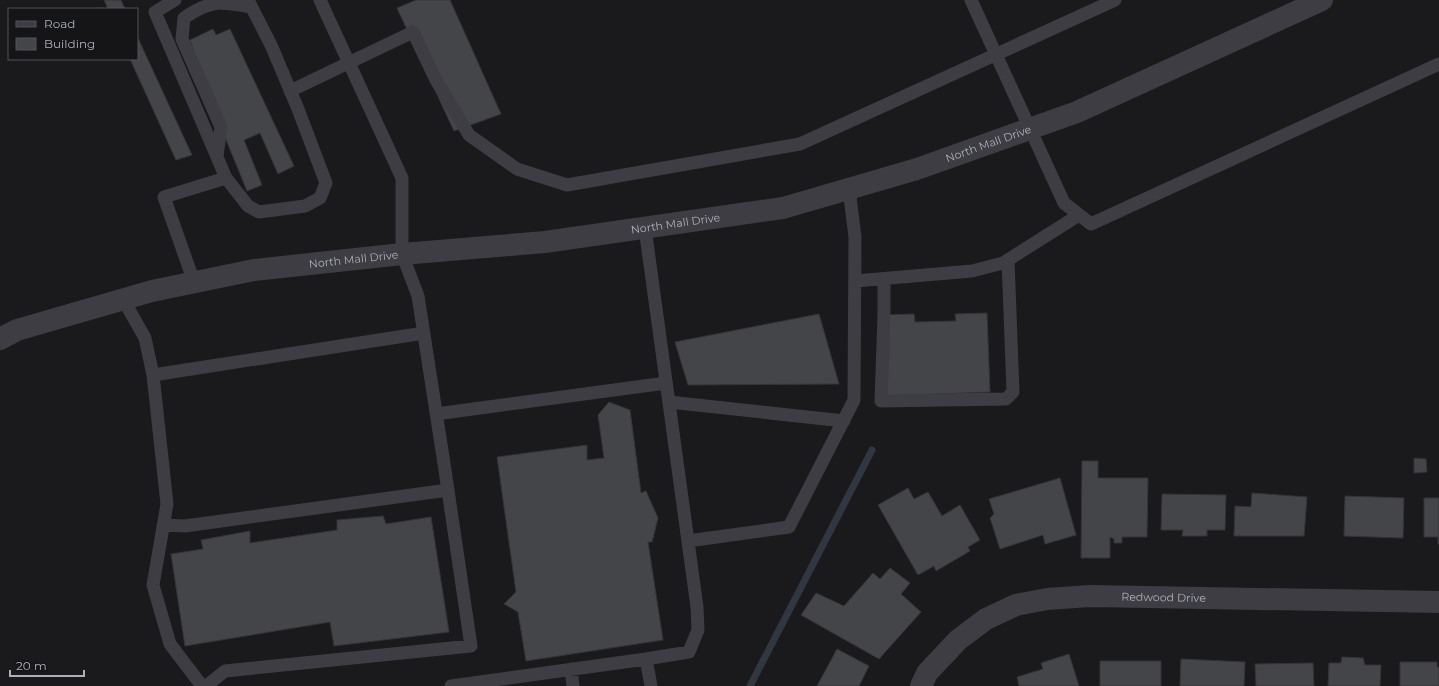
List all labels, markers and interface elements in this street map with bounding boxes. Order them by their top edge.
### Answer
legend [8,8,138,60]
text: Road [44,16,75,31]
text: Building [44,36,95,51]
street label: North Mall Drive [944,122,1033,165]
street label: North Mall Drive [630,210,721,237]
street label: North Mall Drive [308,247,399,271]
street label: Redwood Drive [1121,590,1206,605]
scale bar [10,652,84,678]
text: 20 m [16,658,47,673]

